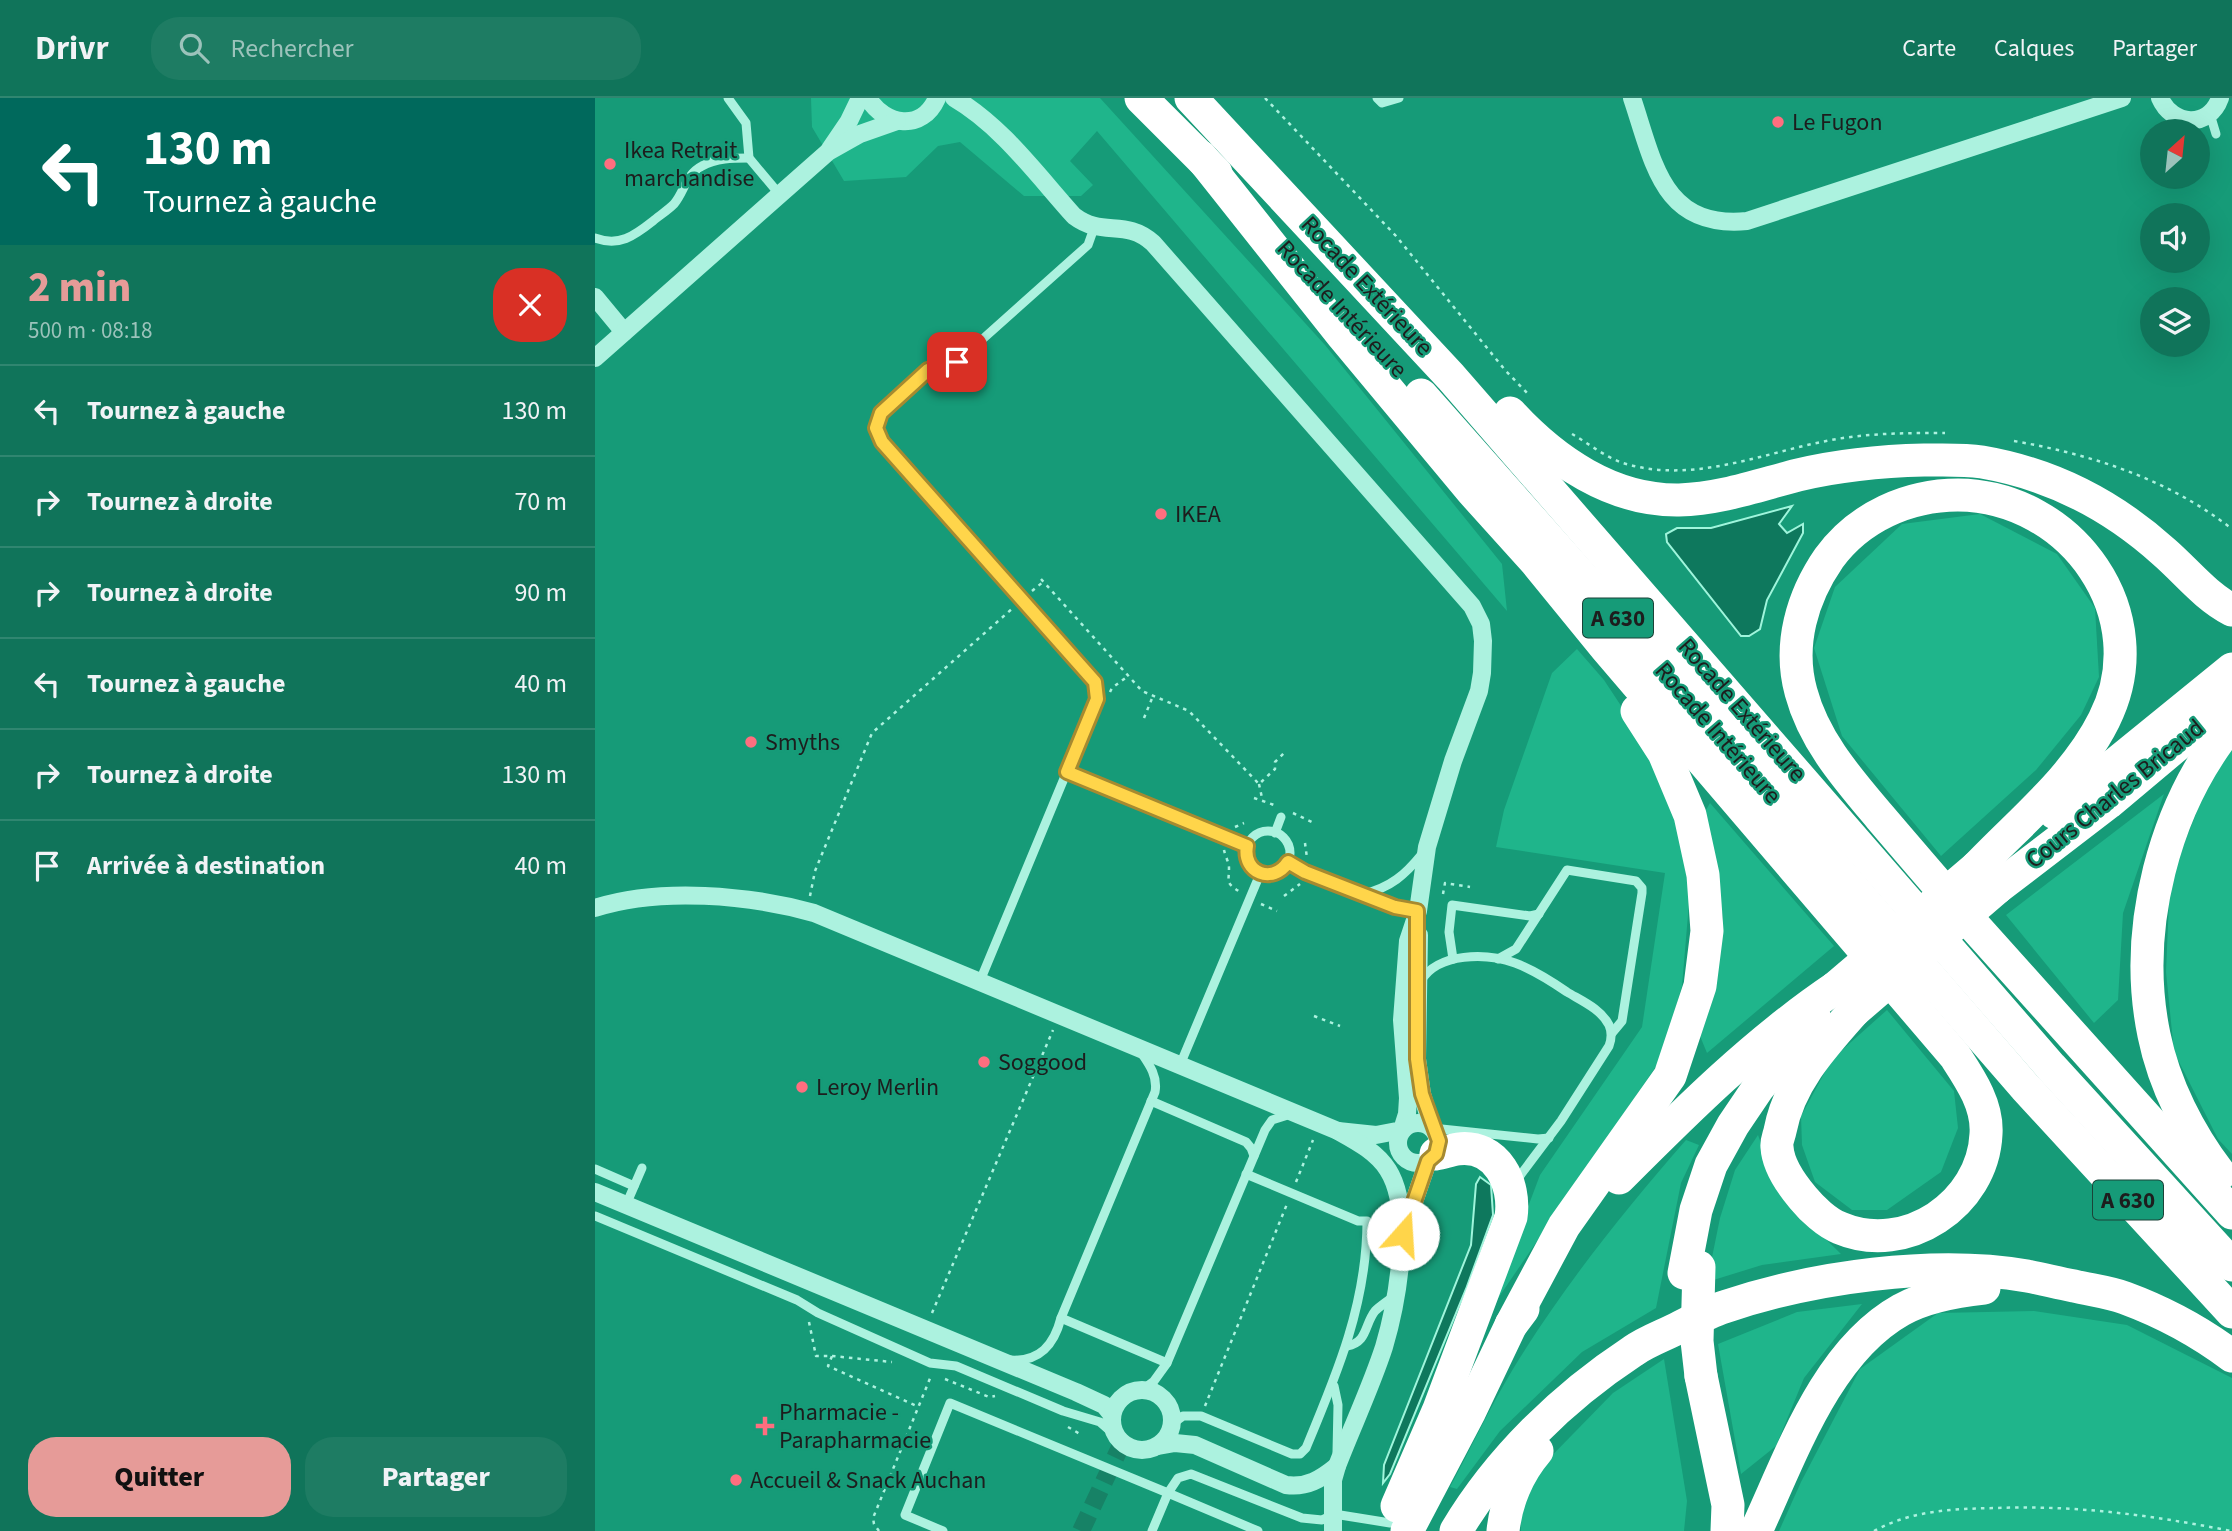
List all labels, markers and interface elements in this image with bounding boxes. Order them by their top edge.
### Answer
search box [151,17,641,80]
text: Drivr [35,25,109,72]
icon: search [175,29,213,67]
text: Rechercher [231,30,354,67]
text: Carte [1902,31,1956,66]
text: Calques [1994,31,2074,66]
text: Partager [2112,31,2197,66]
place label: Le Fugon [1792,105,1883,140]
text: 130 m [143,114,272,184]
marker: Le Fugon [1770,114,1786,130]
north arrow [2140,119,2210,189]
map controls [2140,119,2210,357]
icon: left [28,126,119,217]
place label: Ikea Retrait marchandise [624,133,755,196]
marker: Ikea Retrait marchandise [602,156,618,172]
text: Tournez à gauche [143,179,377,225]
button: sound [2140,203,2210,273]
street label: Rocade Extérieure [1293,208,1441,364]
street label: Rocade Intérieure [1269,232,1415,386]
text: 2 min [28,258,131,318]
button: close [493,268,567,342]
button: layers [2140,287,2210,357]
text: 500 m · 08:18 [28,314,152,347]
pin [927,332,987,392]
icon: arrive [938,343,976,381]
icon: left [28,392,66,430]
text: Tournez à gauche [87,392,286,429]
text: 130 m [501,392,567,429]
icon: right [28,483,66,521]
text: Tournez à droite [87,483,273,520]
text: 70 m [514,483,567,520]
place label: IKEA [1175,497,1221,532]
marker: IKEA [1153,506,1169,522]
icon: right [28,574,66,612]
text: Tournez à droite [87,574,273,611]
text: 90 m [514,574,567,611]
road number: A 630 [1583,598,1653,638]
street label: Rocade Extérieure [1670,631,1814,789]
street label: Rocade Intérieure [1647,655,1789,811]
icon: left [28,665,66,703]
text: Tournez à gauche [87,665,286,702]
text: 40 m [514,665,567,702]
street label: Cours Charles Bricaud [2018,711,2212,877]
place label: Smyths [765,725,840,760]
marker: Smyths [743,734,759,750]
icon: right [28,756,66,794]
text: Tournez à droite [87,756,273,793]
text: 130 m [501,756,567,793]
icon: arrive [28,847,66,885]
text: Arrivée à destination [87,847,325,884]
text: 40 m [514,847,567,884]
place label: Soggood [998,1045,1087,1080]
marker: Soggood [976,1054,992,1070]
place label: Leroy Merlin [816,1070,939,1105]
marker: Leroy Merlin [794,1079,810,1095]
road number: A 630 [2093,1180,2163,1219]
position arrow [1366,1197,1440,1271]
place label: Pharmacie - Parapharmacie [779,1395,931,1458]
marker: Pharmacie - Parapharmacie [757,1418,773,1434]
button: Quitter [28,1437,291,1517]
button: Partager [305,1437,567,1517]
place label: Accueil & Snack Auchan [750,1463,986,1498]
marker: Accueil & Snack Auchan [728,1472,744,1488]

